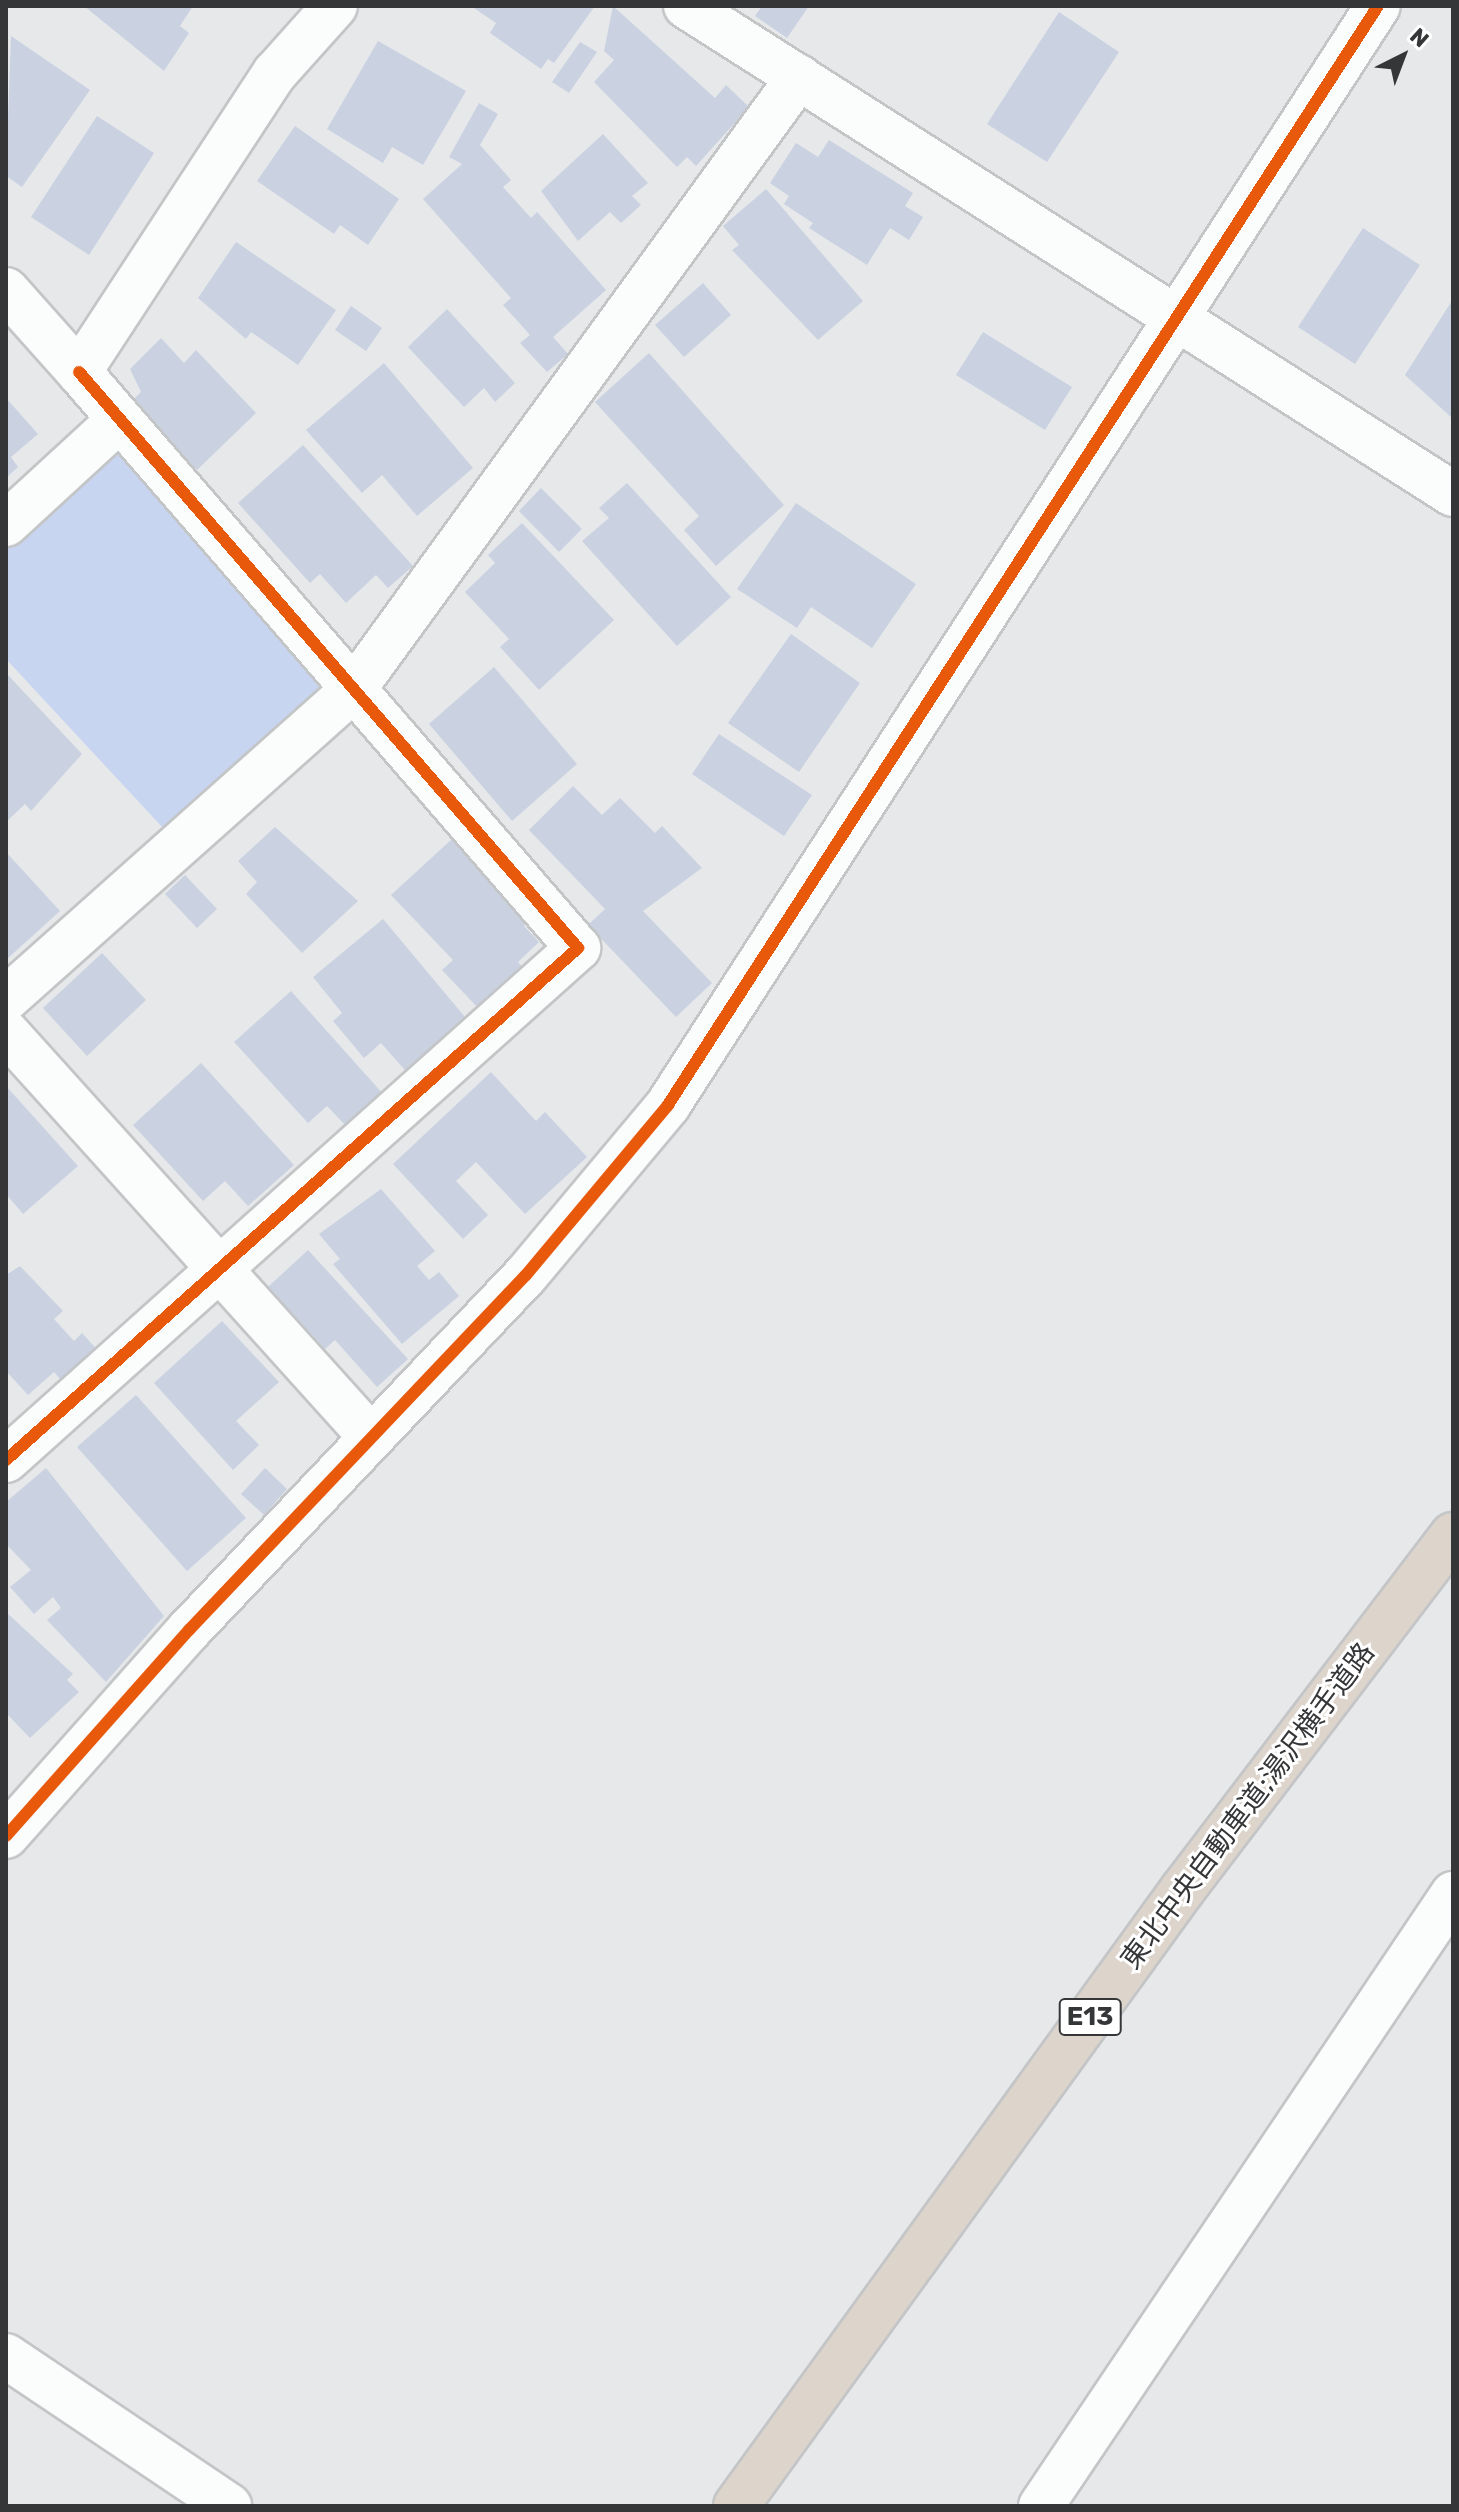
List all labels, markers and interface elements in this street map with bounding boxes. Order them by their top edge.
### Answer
north arrow [1363,16,1443,96]
text: N [1404,22,1434,53]
street label: 東北中央自動車道;湯沢横手道路 [1114,1636,1382,1976]
road number: E13 [1058,1995,1122,2039]

